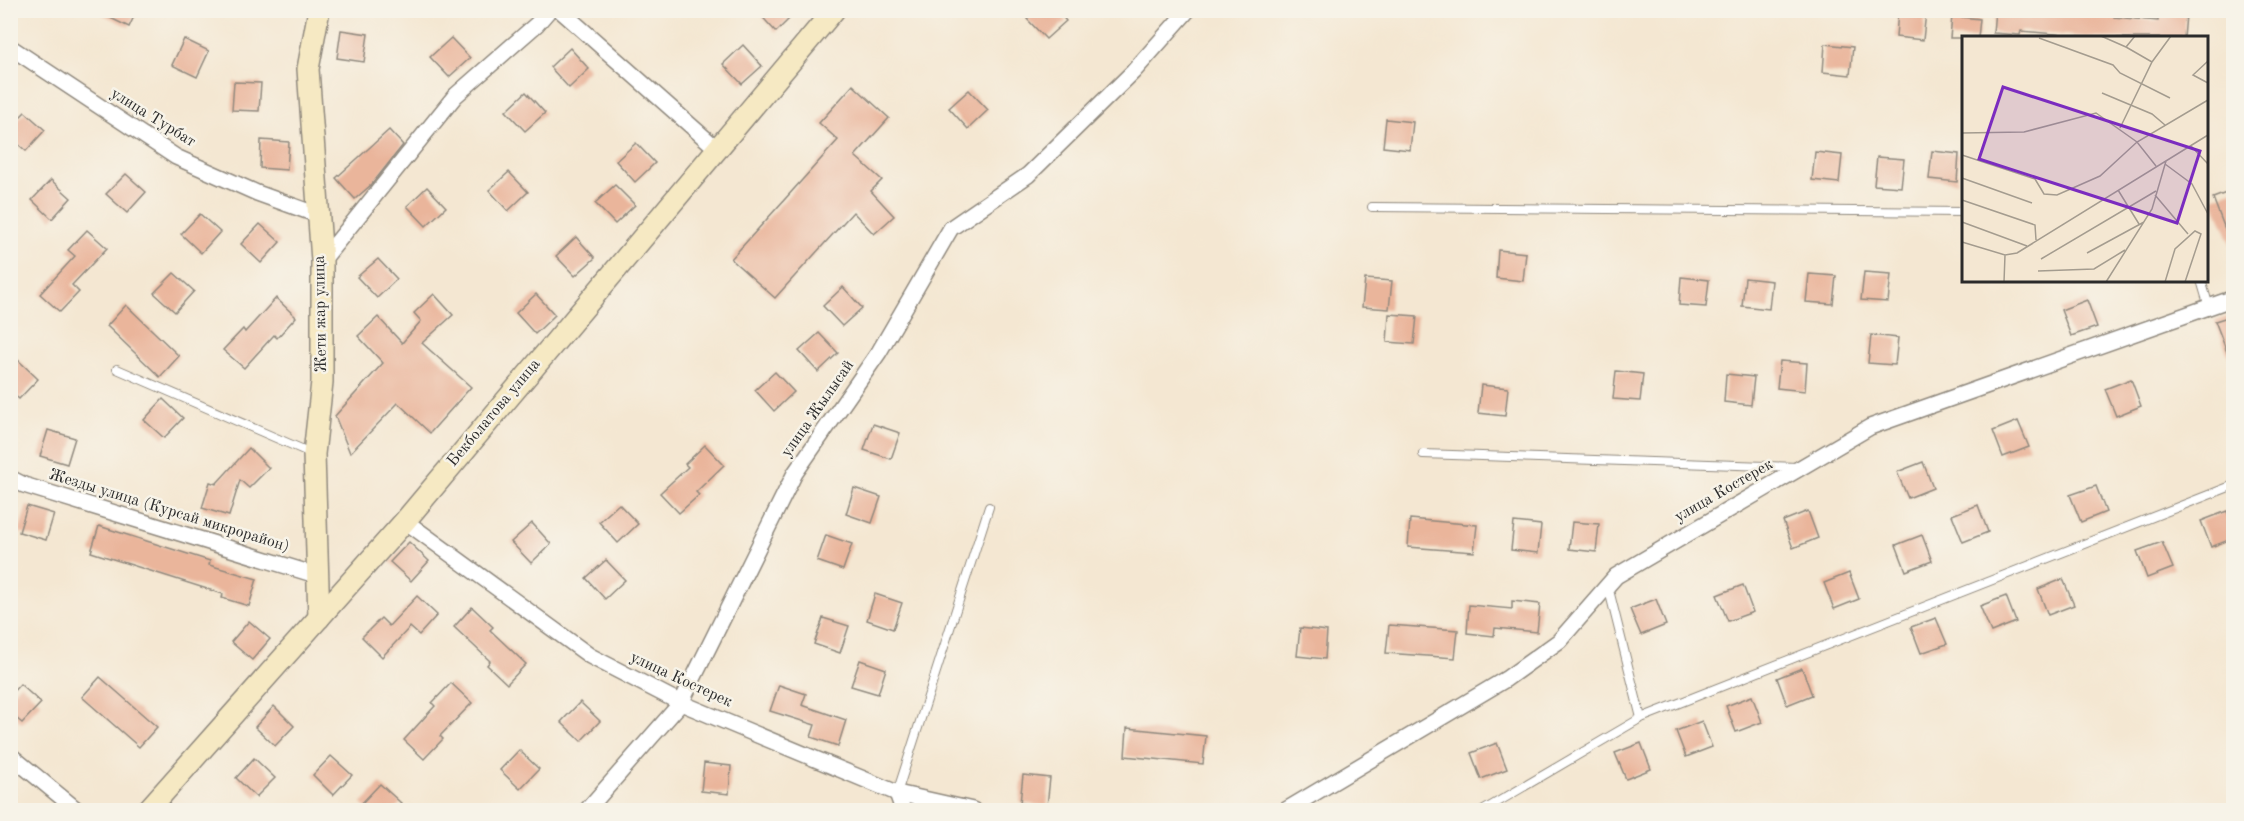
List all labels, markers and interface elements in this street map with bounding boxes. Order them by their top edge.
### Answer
inset map [1962,36,2208,282]
street label: улица Турбат [108,86,198,150]
street label: Жети жар улица [312,255,330,373]
street label: Бекболатова улица [444,356,544,470]
street label: улица Жылысай [779,358,857,460]
street label: улица Костерек [1672,456,1776,526]
street label: Жезды улица (Курсай микрорайон) [47,466,291,555]
street label: улица Костерек [628,649,734,711]

